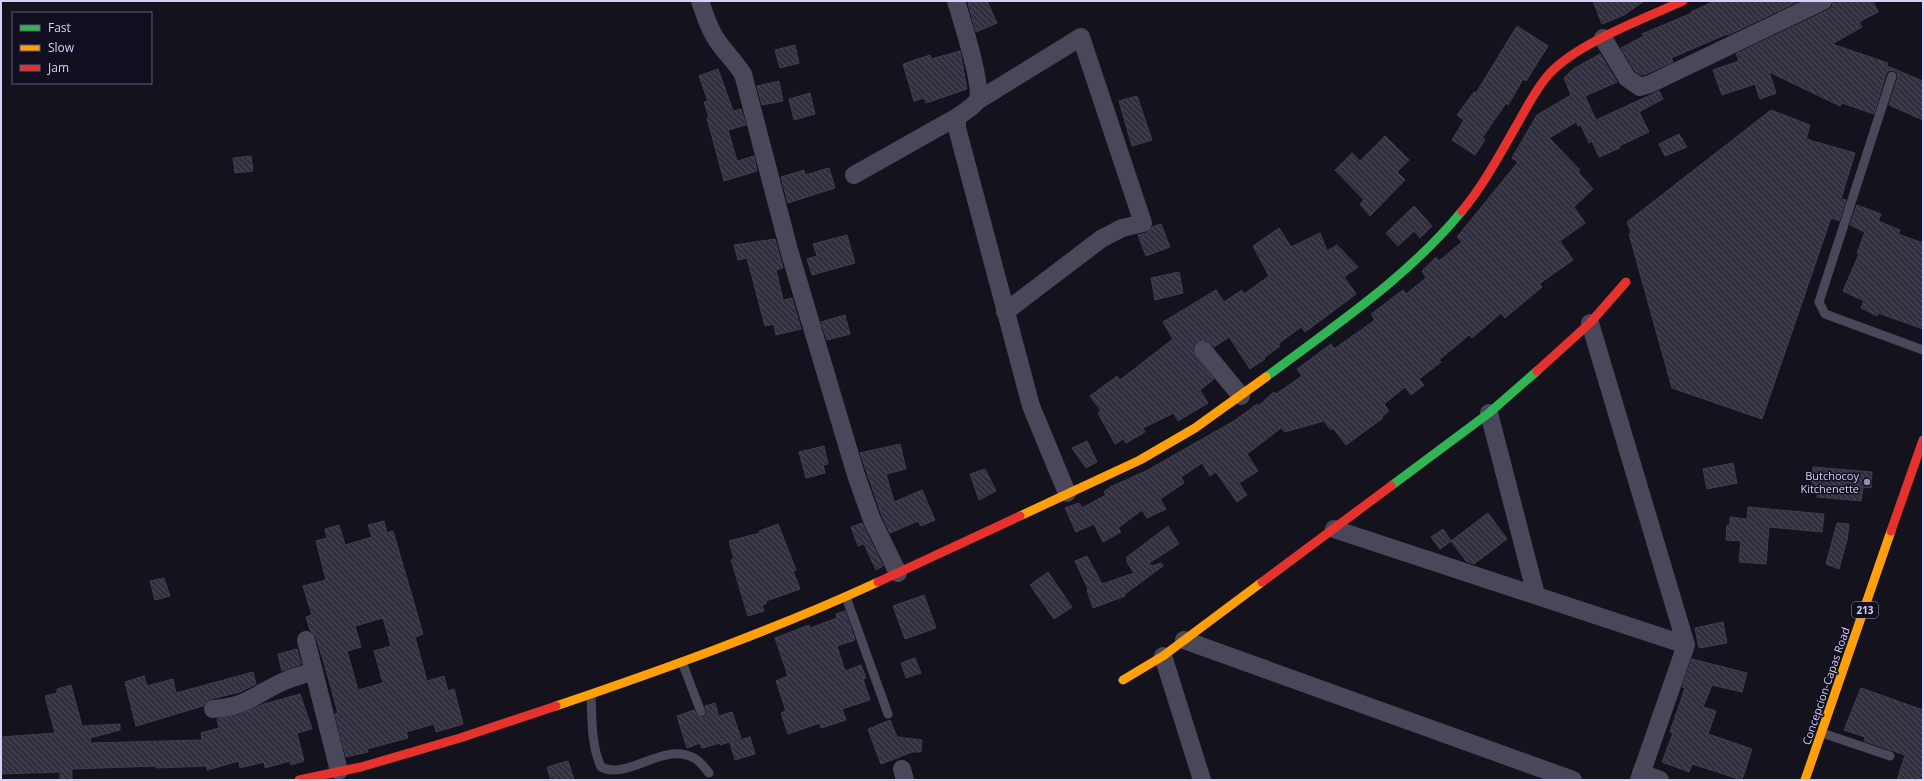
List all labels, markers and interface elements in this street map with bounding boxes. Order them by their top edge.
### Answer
legend [12,12,152,84]
text: Fast [48,19,71,36]
text: Slow [48,39,75,56]
text: Jam [47,59,69,76]
place label: Butchocoy Kitchenette [1800,468,1859,496]
marker: Butchocoy Kitchenette [1862,477,1872,487]
road number: 213 [1852,602,1878,618]
street label: Concepcion-Capas Road [1798,625,1853,747]

